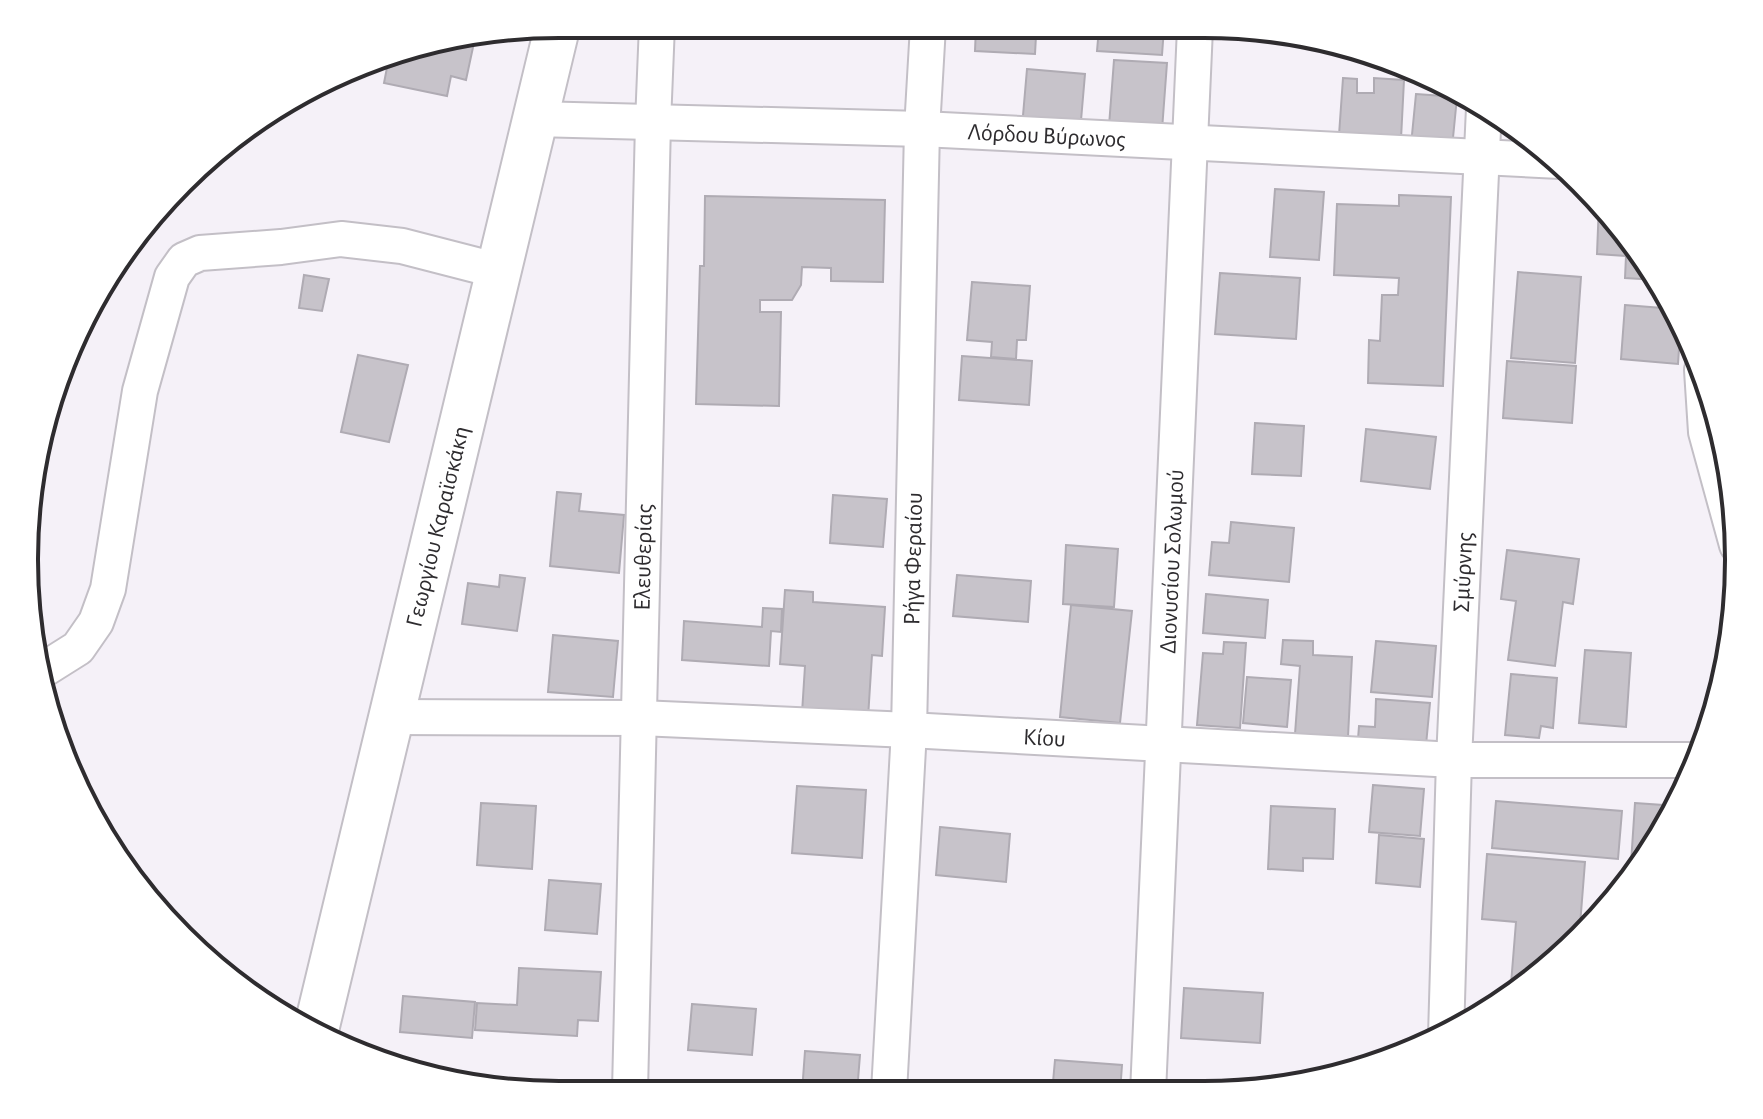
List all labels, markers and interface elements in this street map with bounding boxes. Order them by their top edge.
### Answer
street label: Λόρδου Βύρωνος [967,120,1126,152]
street label: Γεωργίου Καραϊσκάκη [402,424,474,629]
street label: Διονυσίου Σολωμού [1156,469,1189,654]
street label: Ρήγα Φεραίου [900,492,927,625]
street label: Ελευθερίας [630,503,657,611]
street label: Σμύρνης [1450,532,1477,613]
street label: Κίου [1023,725,1066,752]

